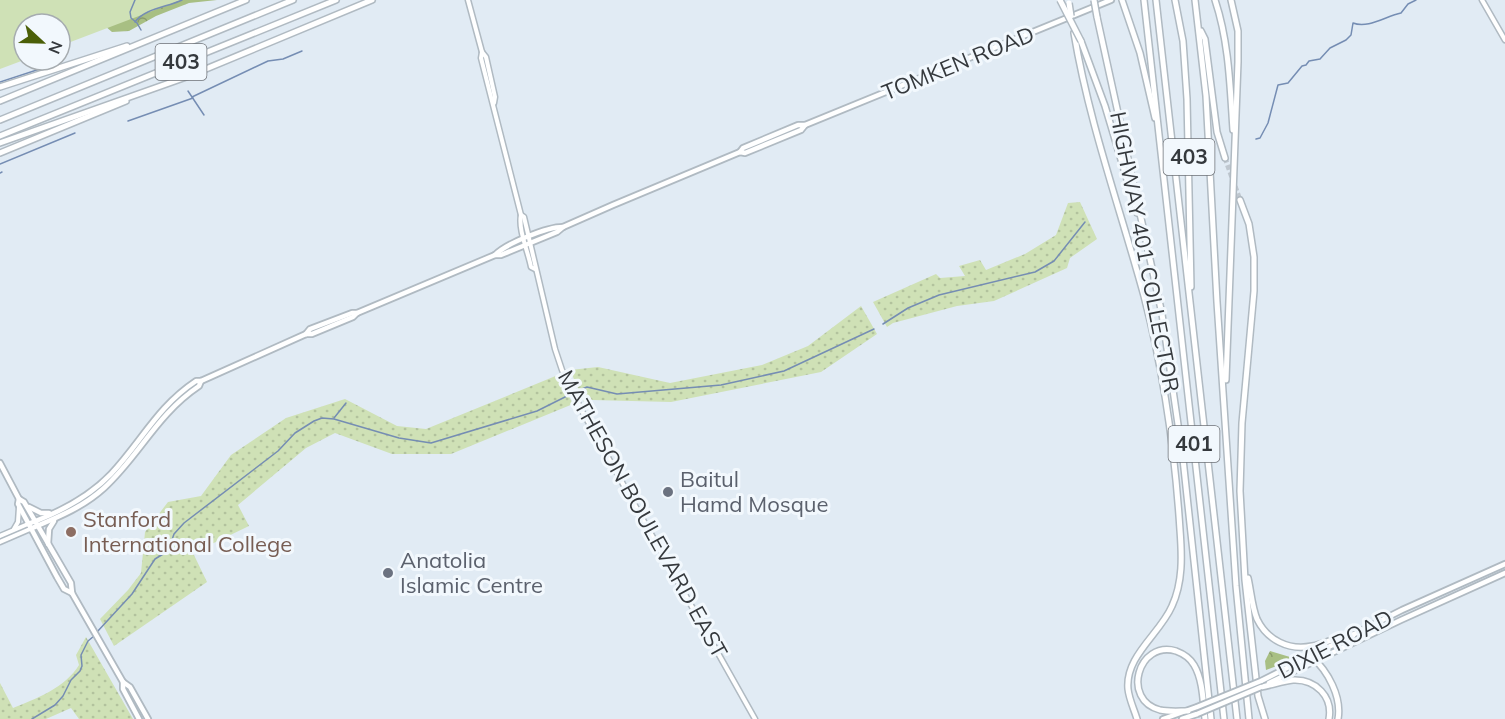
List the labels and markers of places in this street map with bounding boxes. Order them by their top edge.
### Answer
place label: Baitul Hamd Mosque [680,465,829,518]
marker: Baitul Hamd Mosque [661,485,675,499]
place label: Stanford International College [83,505,292,558]
marker: Stanford International College [64,525,78,539]
place label: Anatolia Islamic Centre [400,546,543,599]
marker: Anatolia Islamic Centre [381,566,395,580]

